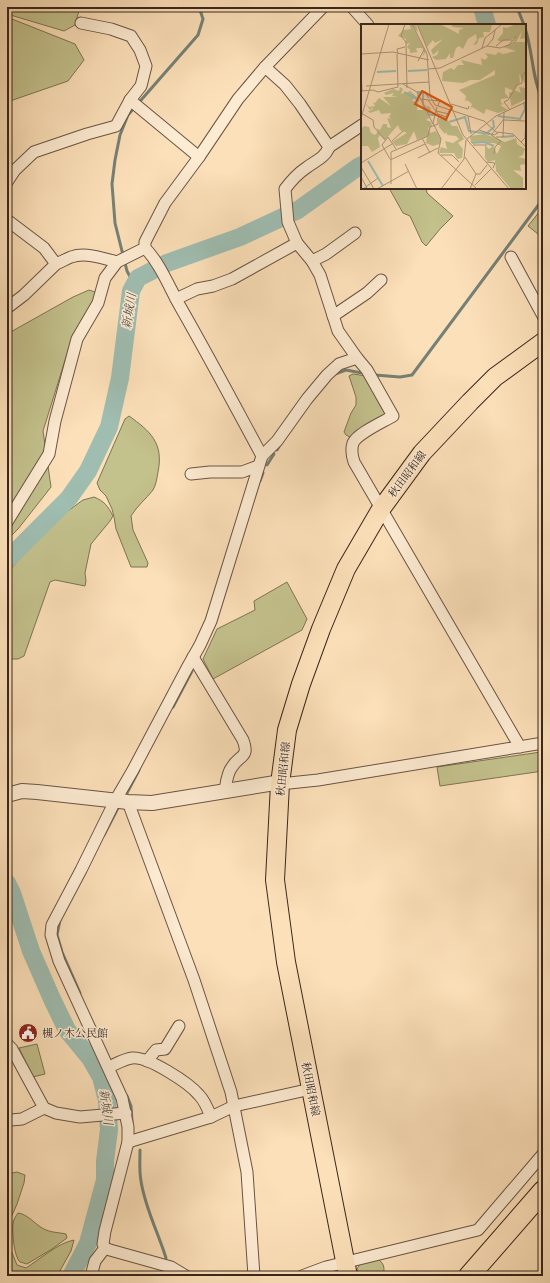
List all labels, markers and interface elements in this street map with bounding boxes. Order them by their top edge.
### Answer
inset map [361,24,526,189]
water label: 新城川 [118,290,140,330]
street label: 秋田昭和線 [385,448,430,501]
street label: 秋田昭和線 [273,741,294,797]
public building icon: 槻ノ木公民館 [17,1022,39,1044]
place label: 槻ノ木公民館 [42,1026,108,1041]
street label: 秋田昭和線 [298,1061,323,1118]
water label: 新城川 [96,1088,117,1128]

